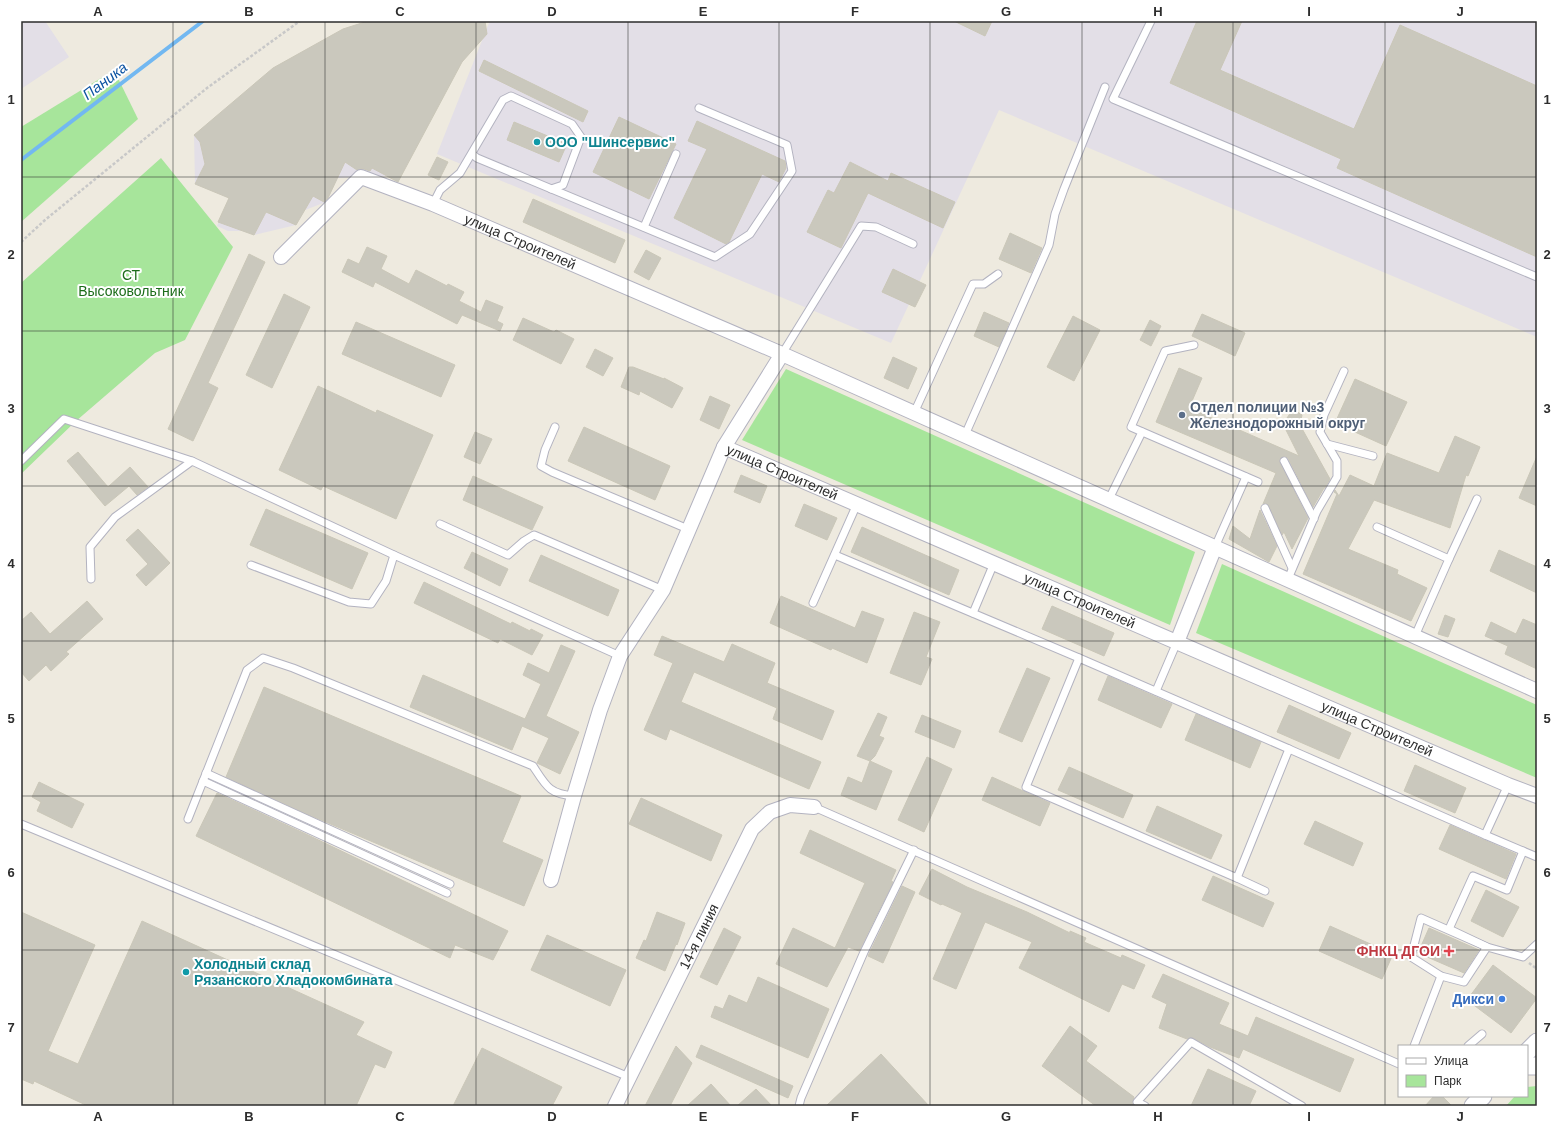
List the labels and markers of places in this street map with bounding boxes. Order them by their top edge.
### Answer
place label: ООО "Шинсервис" [545,134,675,150]
marker: ООО "Шинсервис" [532,137,542,147]
place label: Отдел полиции №3 Железнодорожный округ [1189,399,1366,431]
marker: Отдел полиции №3 Железнодорожный округ [1177,410,1187,420]
place label: ФНКЦ ДГОИ [1357,943,1440,959]
marker: ФНКЦ ДГОИ [1443,945,1455,957]
place label: Холодный склад Рязанского Хладокомбината [194,956,393,988]
marker: Холодный склад Рязанского Хладокомбината [181,967,191,977]
place label: Дикси [1452,991,1494,1007]
marker: Дикси [1497,994,1507,1004]

